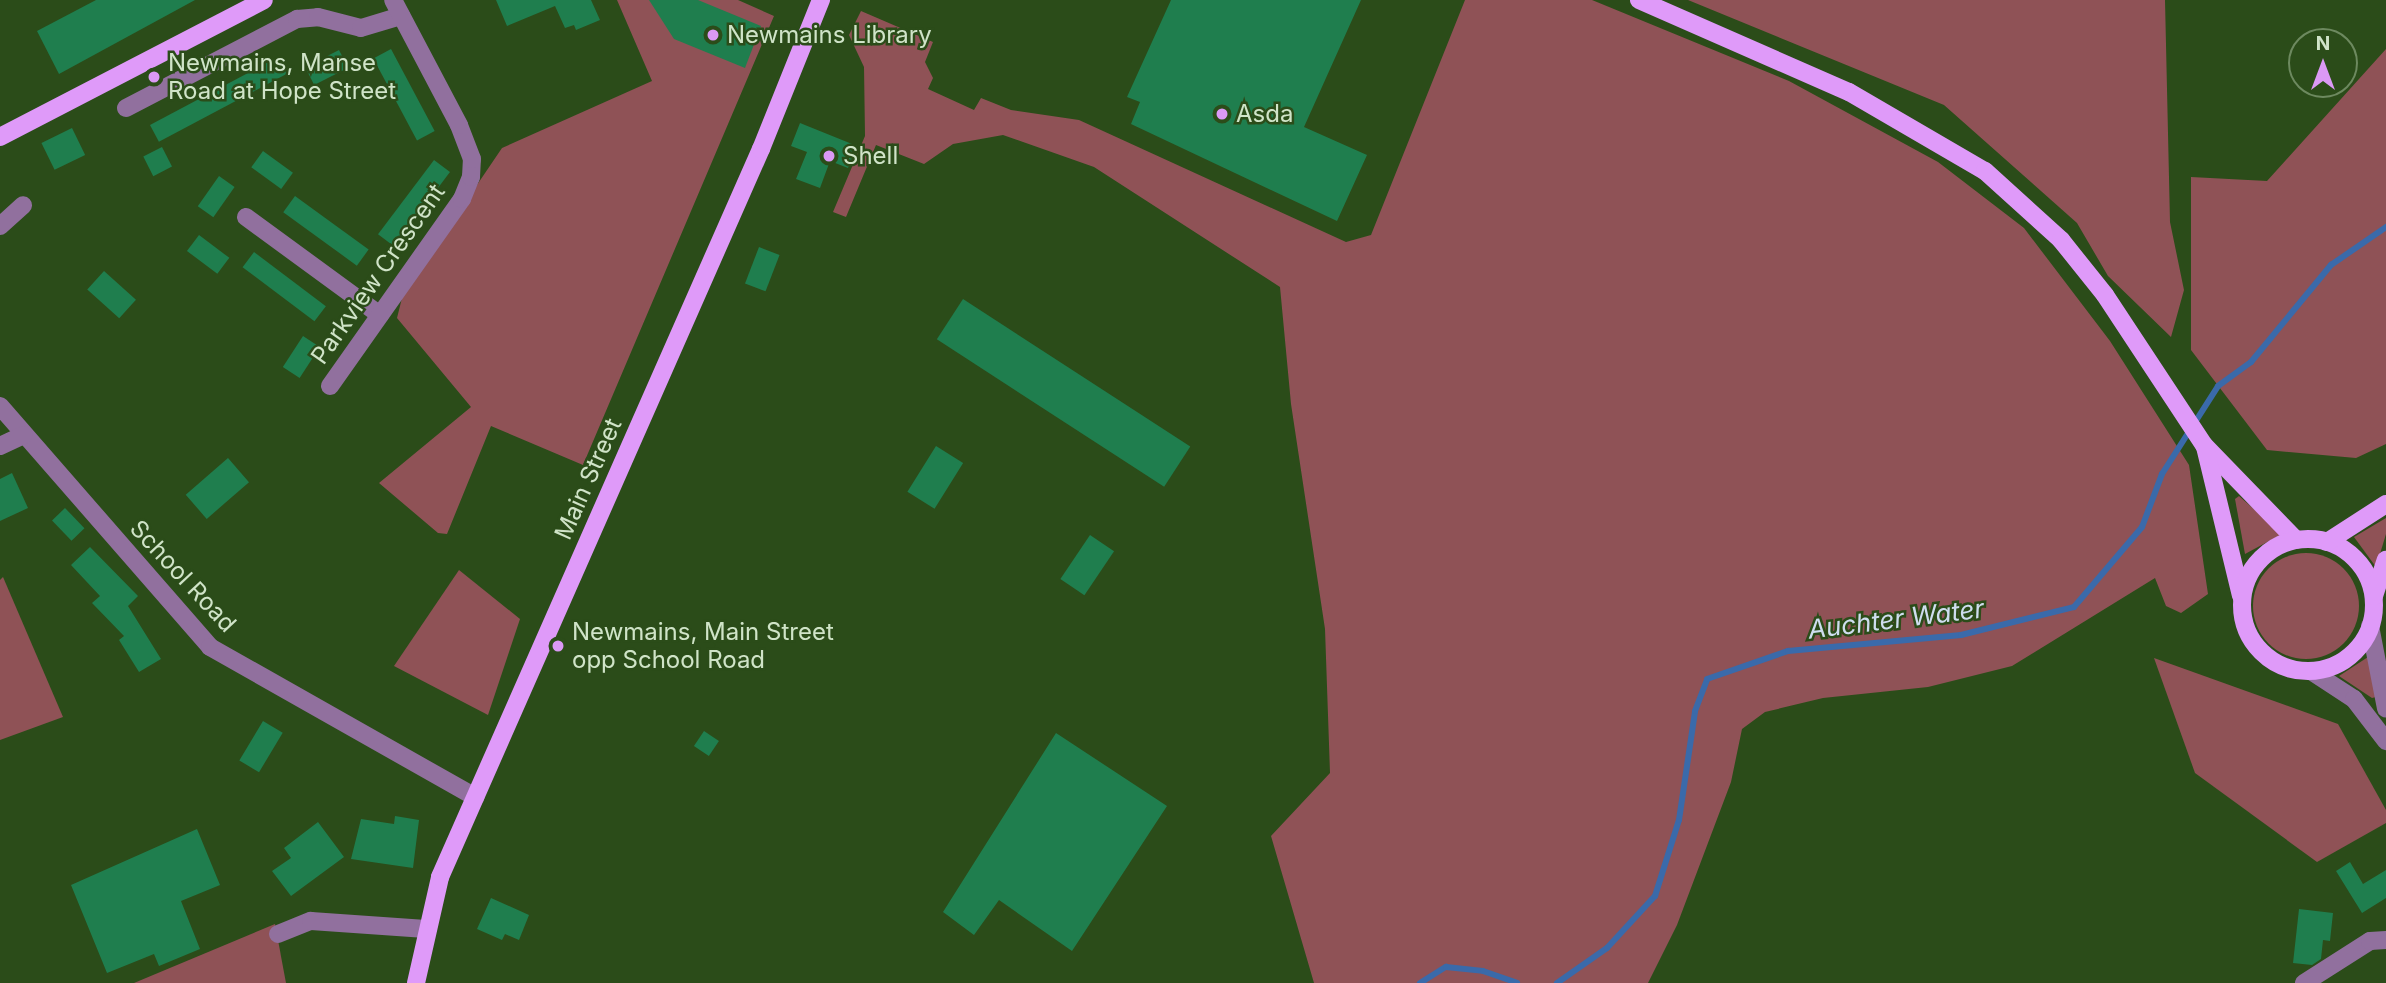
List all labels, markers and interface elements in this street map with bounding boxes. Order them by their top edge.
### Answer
place label: Newmains Library [727,21,932,49]
marker: Newmains Library [705,27,721,43]
north arrow [2288,28,2358,98]
text: N [2316,32,2330,55]
place label: Newmains, Manse Road at Hope Street [168,49,396,105]
marker: Newmains, Manse Road at Hope Street [146,69,162,85]
place label: Asda [1236,100,1293,128]
marker: Asda [1214,106,1230,122]
place label: Shell [843,142,898,170]
marker: Shell [821,148,837,164]
street label: Parkview Crescent [305,178,451,370]
street label: Main Street [548,414,628,544]
street label: School Road [124,514,242,638]
water label: Auchter Water [1806,593,1986,645]
place label: Newmains, Main Street opp School Road [572,618,834,674]
marker: Newmains, Main Street opp School Road [550,638,566,654]

